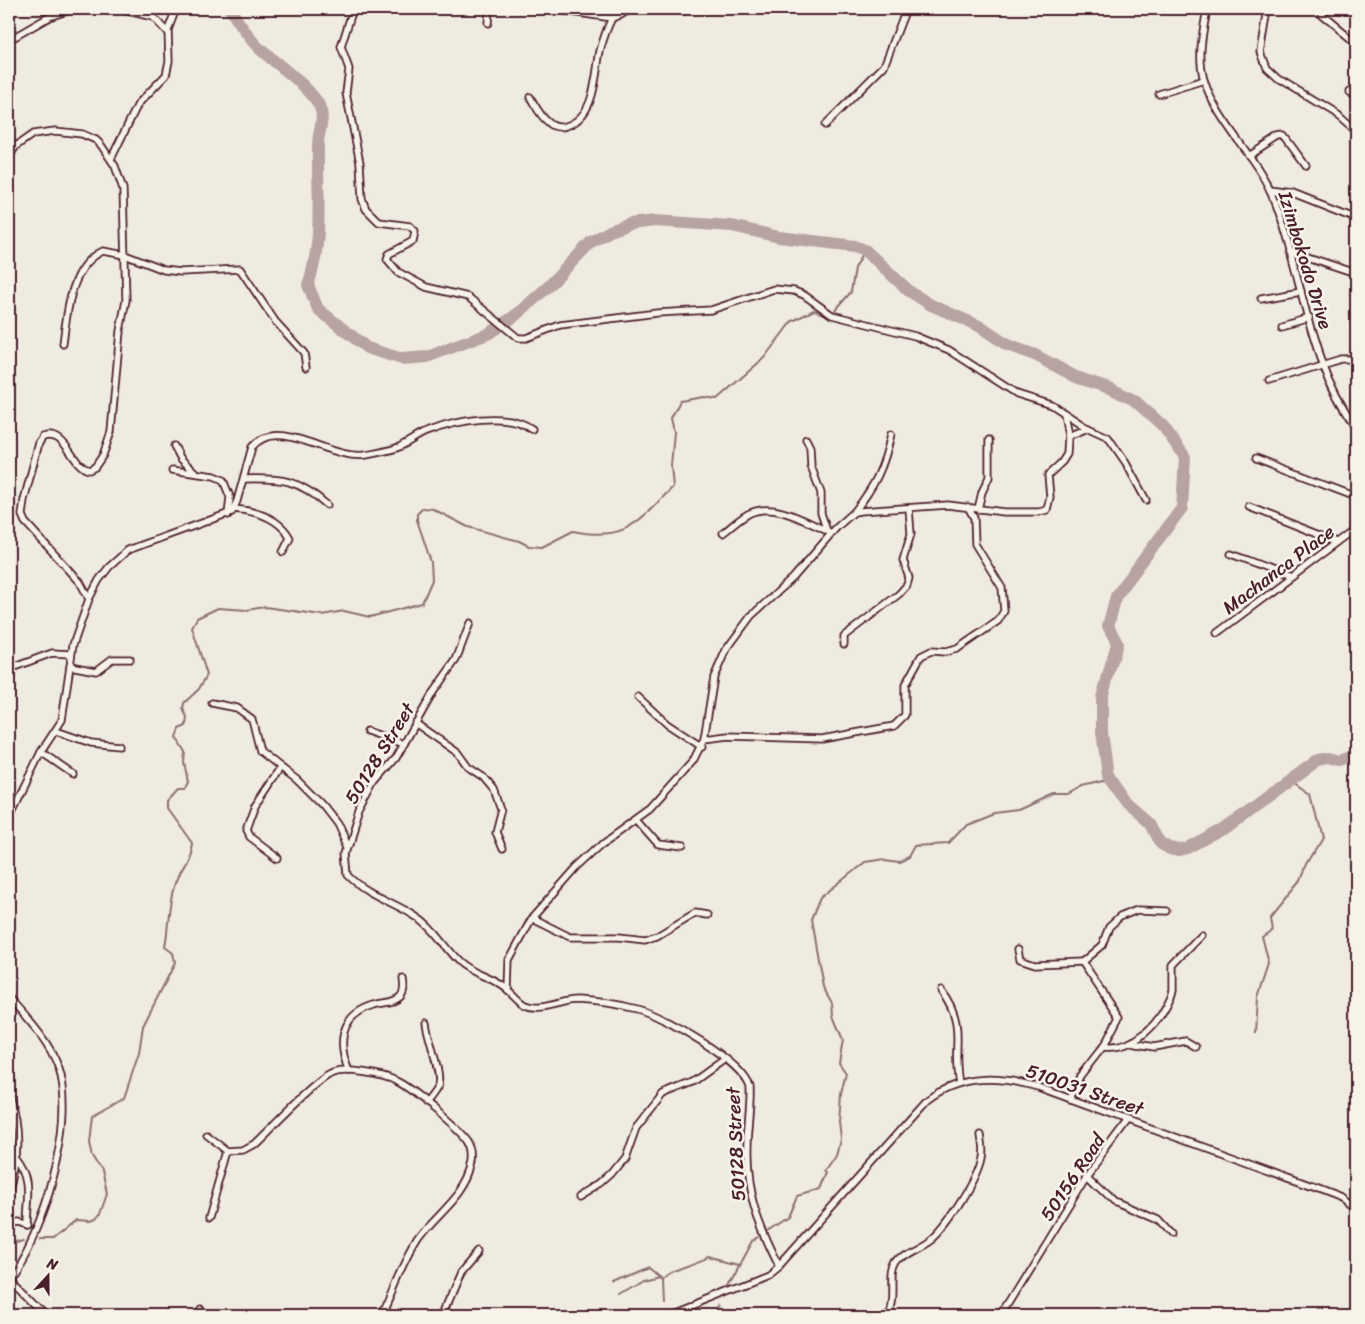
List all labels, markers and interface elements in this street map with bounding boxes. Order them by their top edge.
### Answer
street label: Izimbokodo Drive [1269,186,1342,333]
street label: Machanca Place [1215,516,1342,623]
street label: 50128 Street [335,695,424,810]
street label: 510031 Street [1022,1054,1149,1125]
street label: 50128 Street [716,1085,755,1202]
street label: 50156 Road [1031,1125,1115,1228]
text: N [43,1251,62,1278]
north arrow [22,1252,72,1302]

